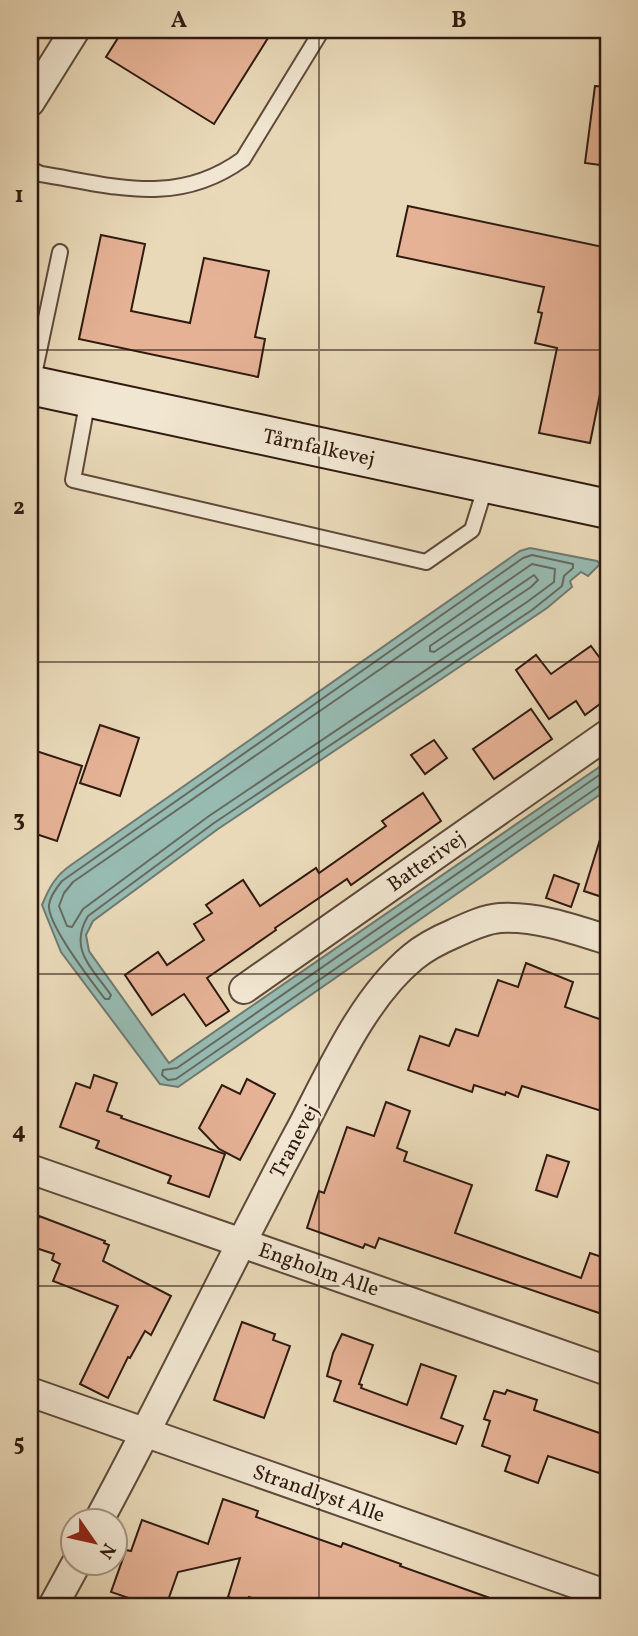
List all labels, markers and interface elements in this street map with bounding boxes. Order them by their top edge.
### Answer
text: A [171,5,187,37]
text: B [451,5,467,37]
text: 1 [14,180,24,212]
street label: Tårnfalkevej [260,422,378,475]
text: 2 [13,492,25,524]
text: 3 [13,804,25,836]
street label: Batterivej [382,825,472,900]
street label: Tranevej [264,1100,327,1184]
text: 4 [12,1116,26,1148]
street label: Engholm Alle [254,1236,383,1305]
text: 5 [13,1428,25,1460]
street label: Strandlyst Alle [248,1458,389,1531]
north arrow [60,1506,130,1576]
text: N [92,1537,121,1564]

